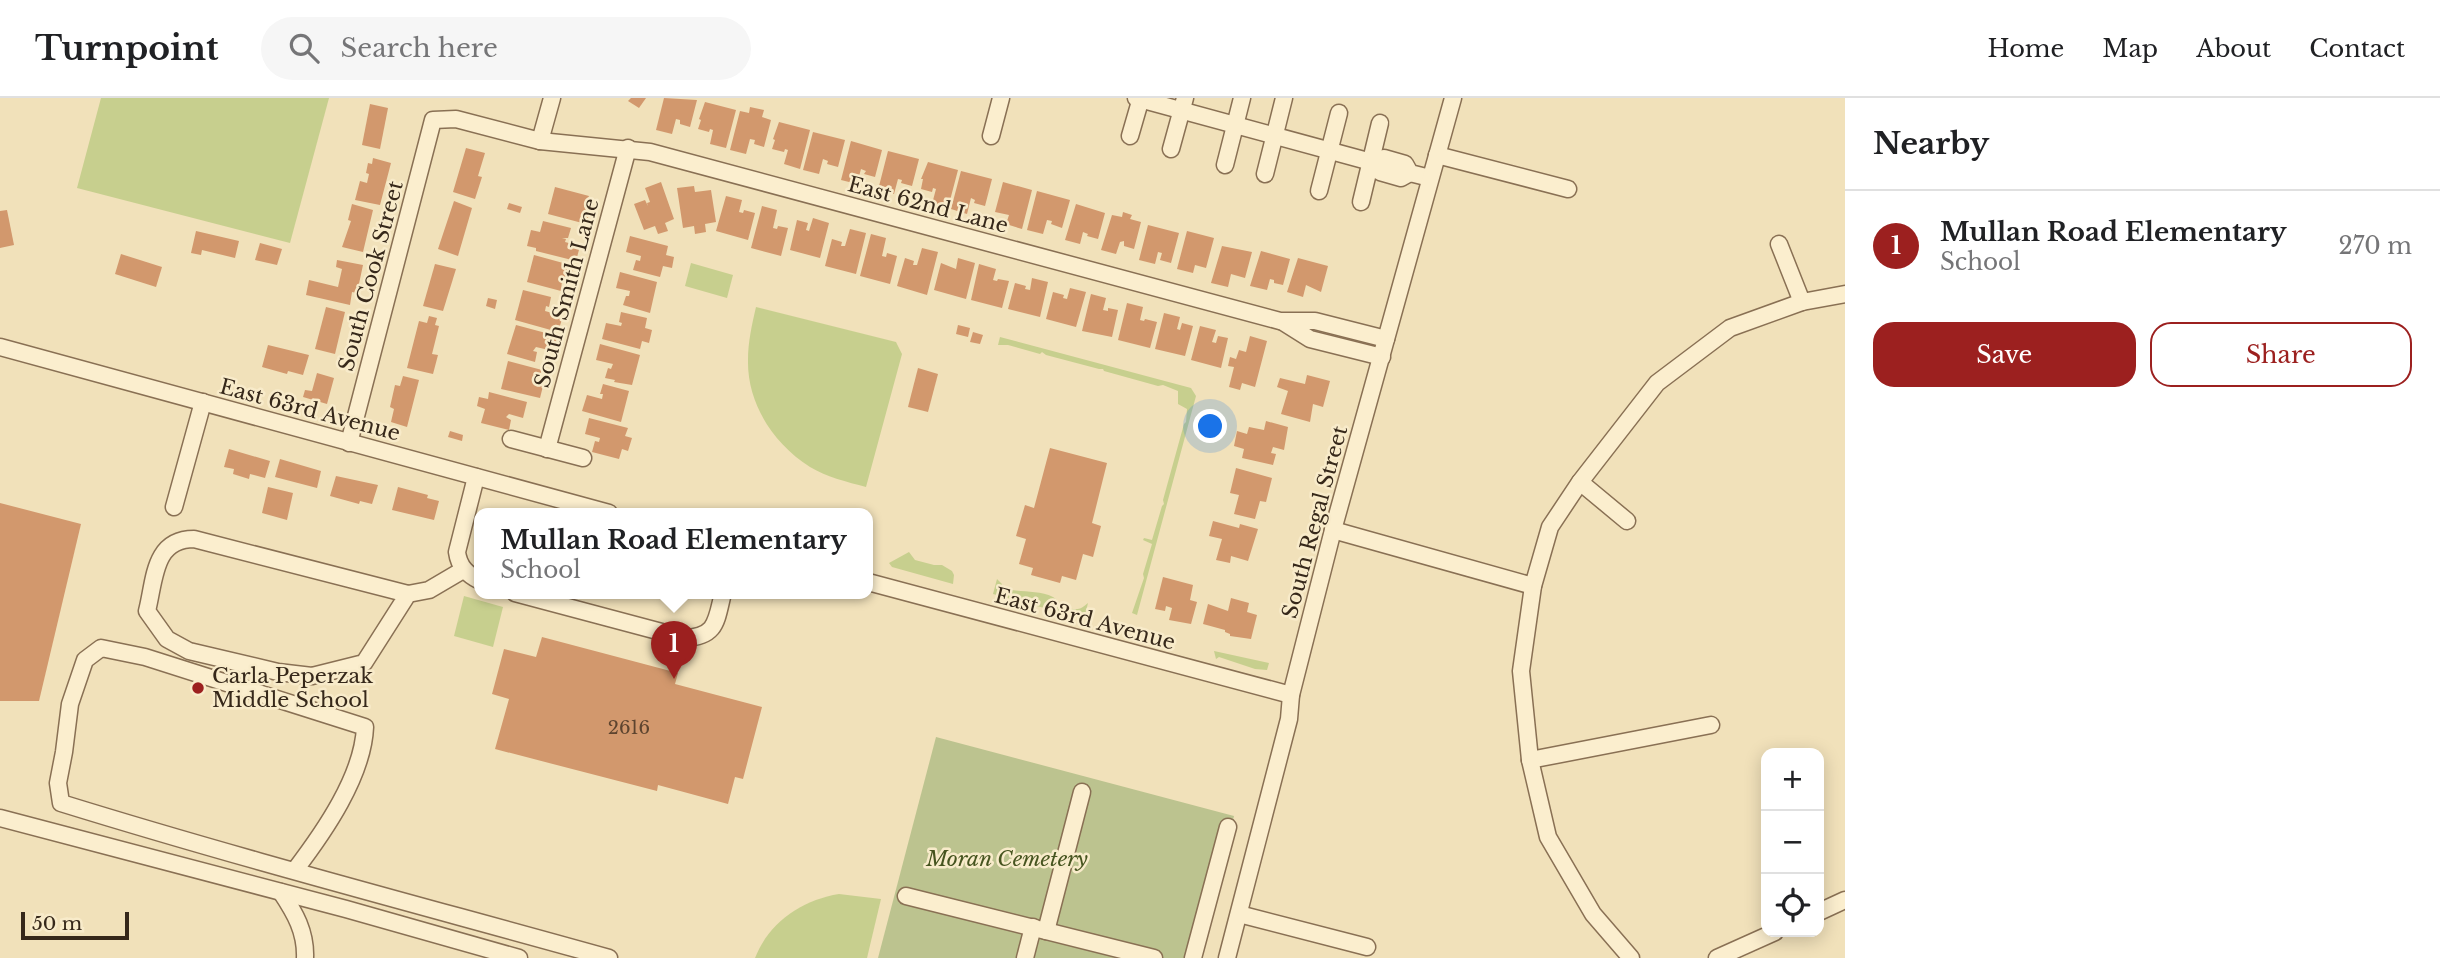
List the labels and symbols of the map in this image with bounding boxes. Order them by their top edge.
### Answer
street label: East 62nd Lane [845,171,1011,239]
street label: South Cook Street [333,178,409,374]
street label: South Smith Lane [529,196,605,390]
street label: East 63rd Avenue [217,373,403,447]
your location [1193,409,1227,443]
street label: South Regal Street [1277,423,1353,621]
street label: East 63rd Avenue [992,582,1178,656]
pin: 1 [651,621,697,679]
place label: Carla Peperzak Middle School [212,663,373,713]
marker: Carla Peperzak Middle School [190,680,206,696]
house number: 2616 [608,717,650,739]
park label: Moran Cemetery [925,846,1088,872]
scale bar [21,909,130,941]

